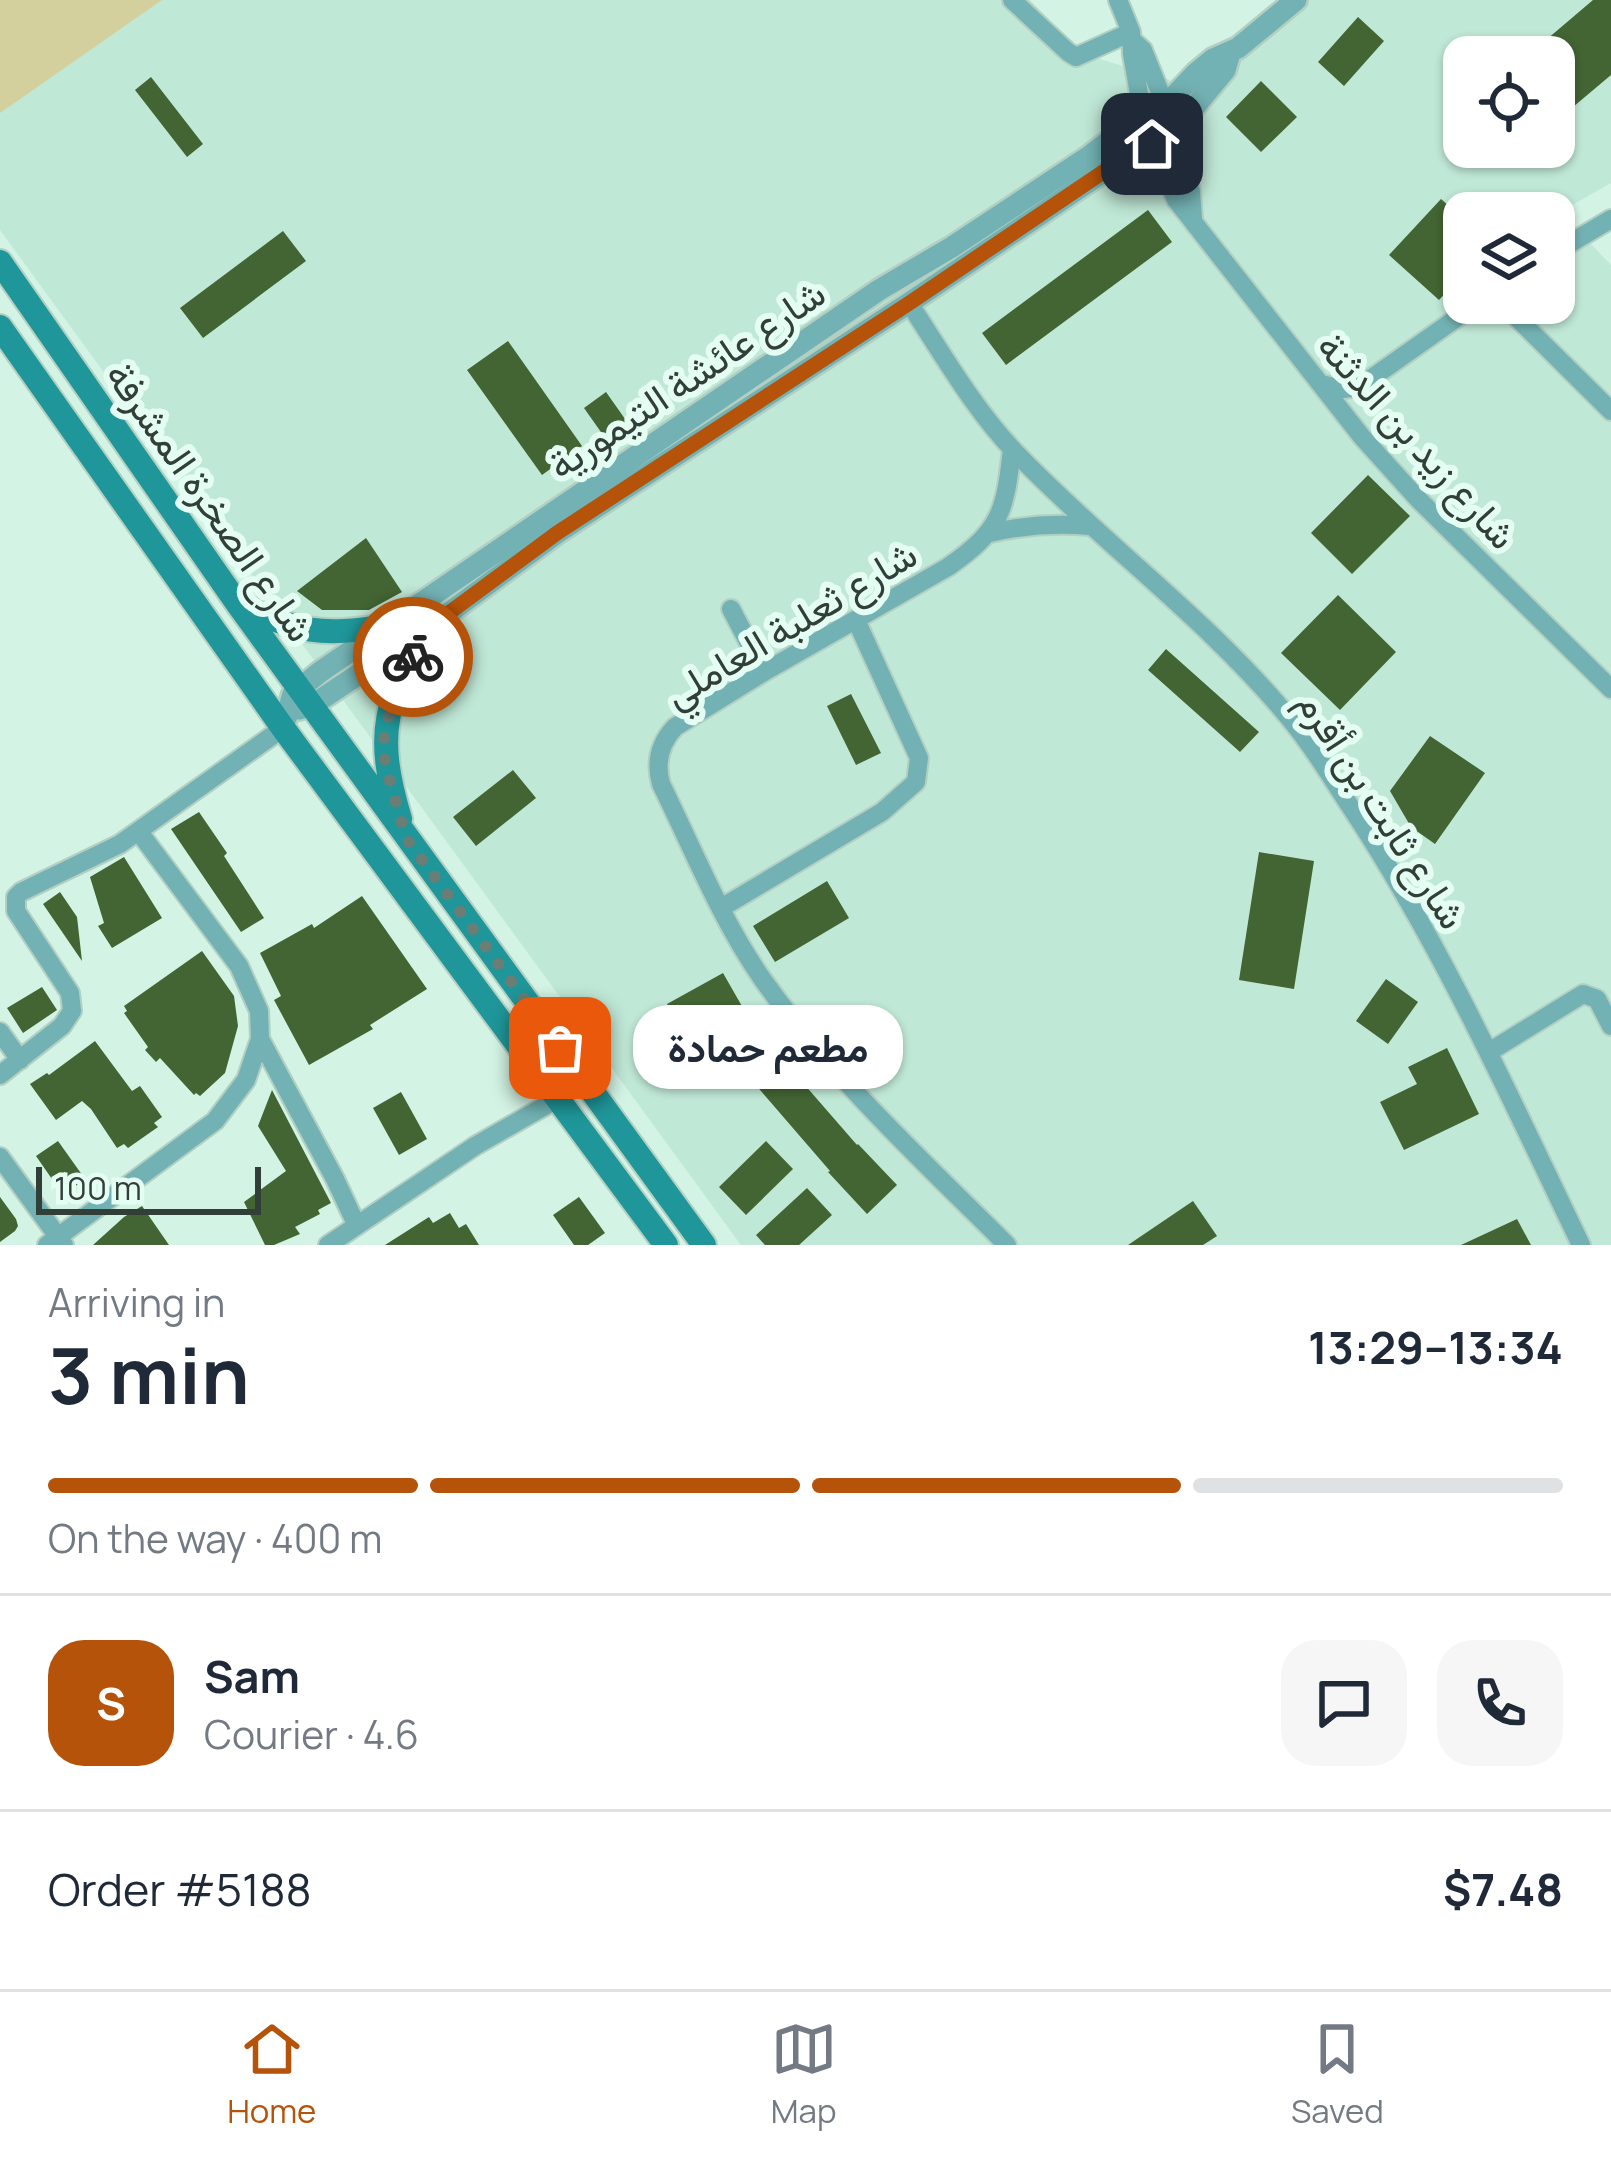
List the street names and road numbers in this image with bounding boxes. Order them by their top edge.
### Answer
street label: شارع عائشة التيمورية [537,265,836,492]
street label: شارع زيد بن الدثنة [1305,320,1530,561]
street label: شارع الصخرة المشرفة [93,350,328,652]
street label: شارع ثعلبة العاملي [654,526,929,725]
street label: شارع ثابت بن أقرم [1285,679,1480,939]

